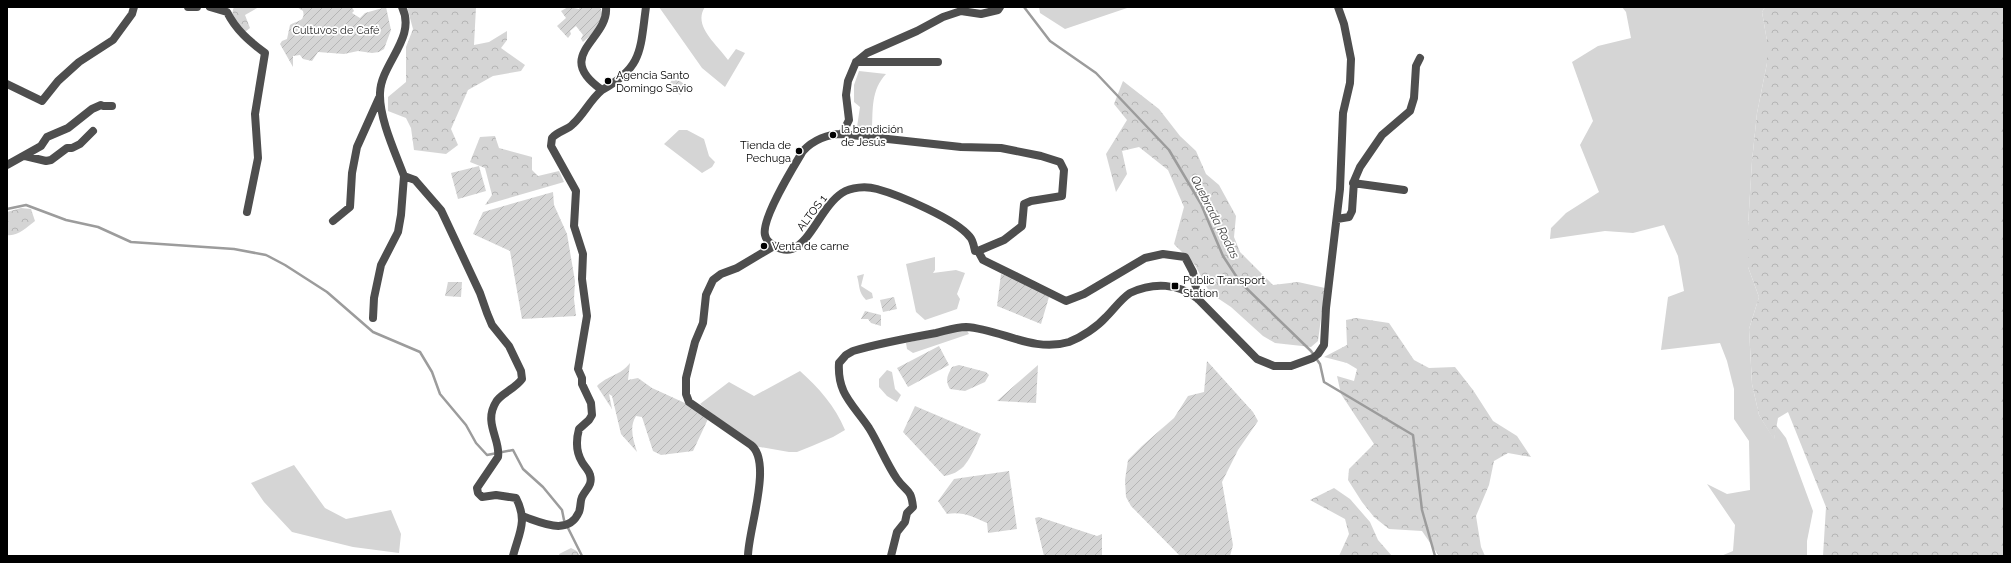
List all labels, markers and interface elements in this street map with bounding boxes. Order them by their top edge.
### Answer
park label: Cultuvos de Café [292,24,380,37]
place label: Agencia Santo Domingo Savio [616,69,693,95]
marker: Agencia Santo Domingo Savio [603,76,613,86]
place label: la bendición de Jesús [841,123,903,149]
marker: la bendición de Jesús [828,130,838,140]
place label: Tienda de Pechuga [740,139,792,165]
marker: Tienda de Pechuga [794,146,804,156]
water label: Quebrada Rodas [1188,173,1242,261]
street label: ALTOS 1 [794,192,830,233]
place label: Venta de carne [772,240,849,253]
marker: Venta de carne [759,241,769,251]
place label: Public Transport Station [1183,274,1266,300]
marker: Public Transport Station [1170,281,1180,291]

